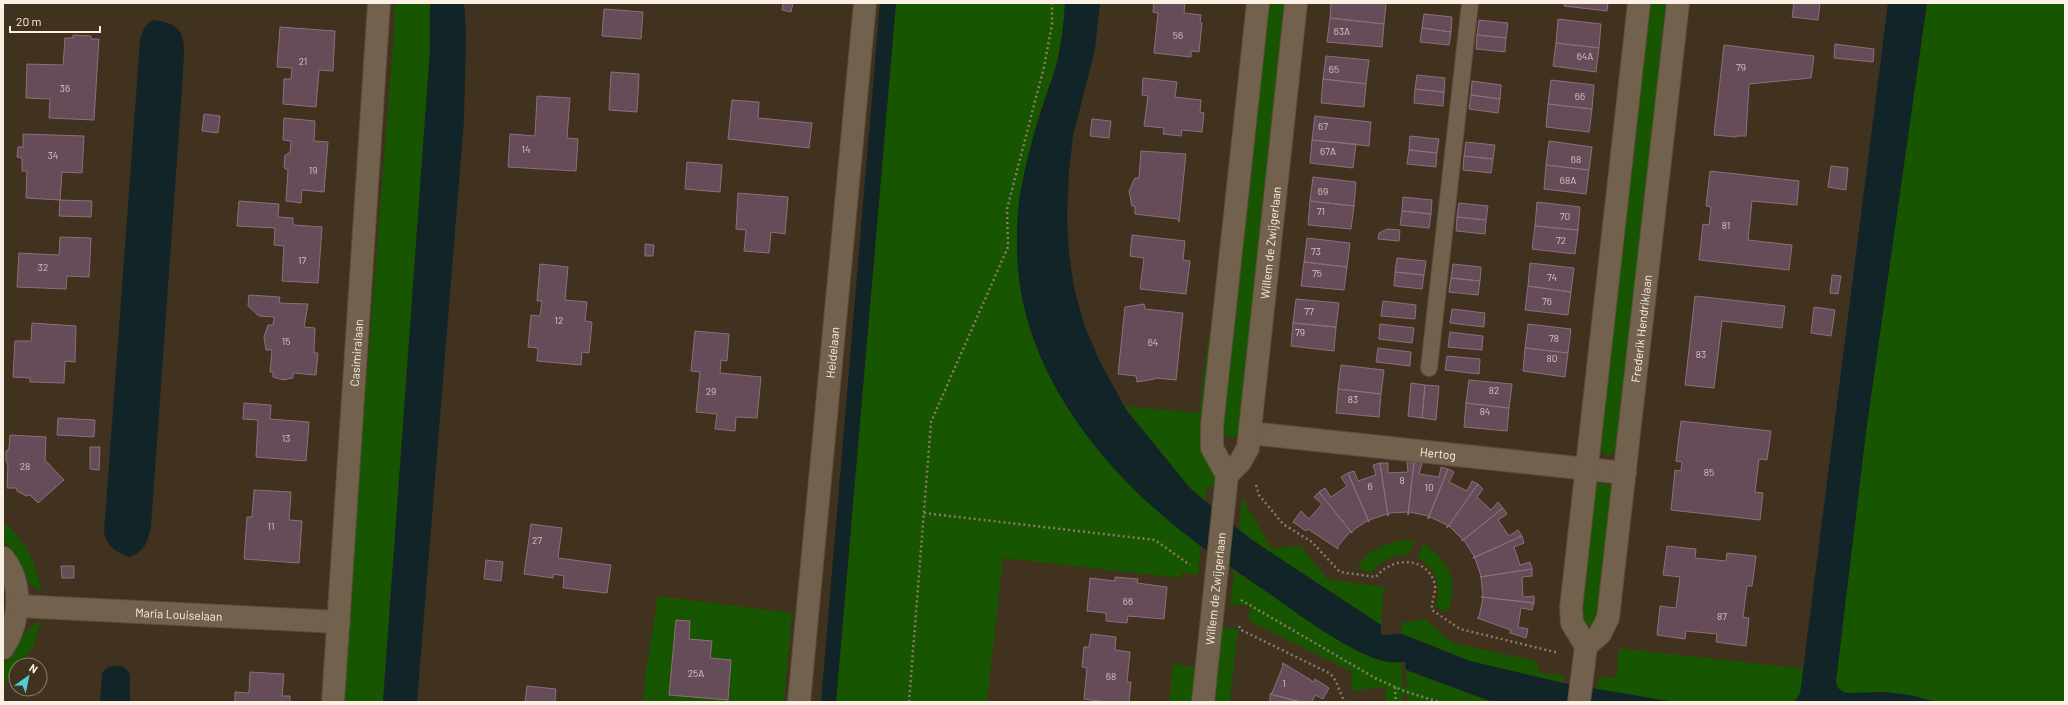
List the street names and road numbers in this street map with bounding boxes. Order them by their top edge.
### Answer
street label: Willem de Zwijgerlaan [1257,186,1283,300]
street label: Frederik Hendriklaan [1628,274,1654,383]
street label: Casimiralaan [347,319,365,387]
street label: Heidelaan [823,326,841,379]
street label: Hertog [1419,444,1457,462]
street label: Willem de Zwijgerlaan [1202,532,1228,646]
street label: Maria Louiselaan [135,605,223,623]

